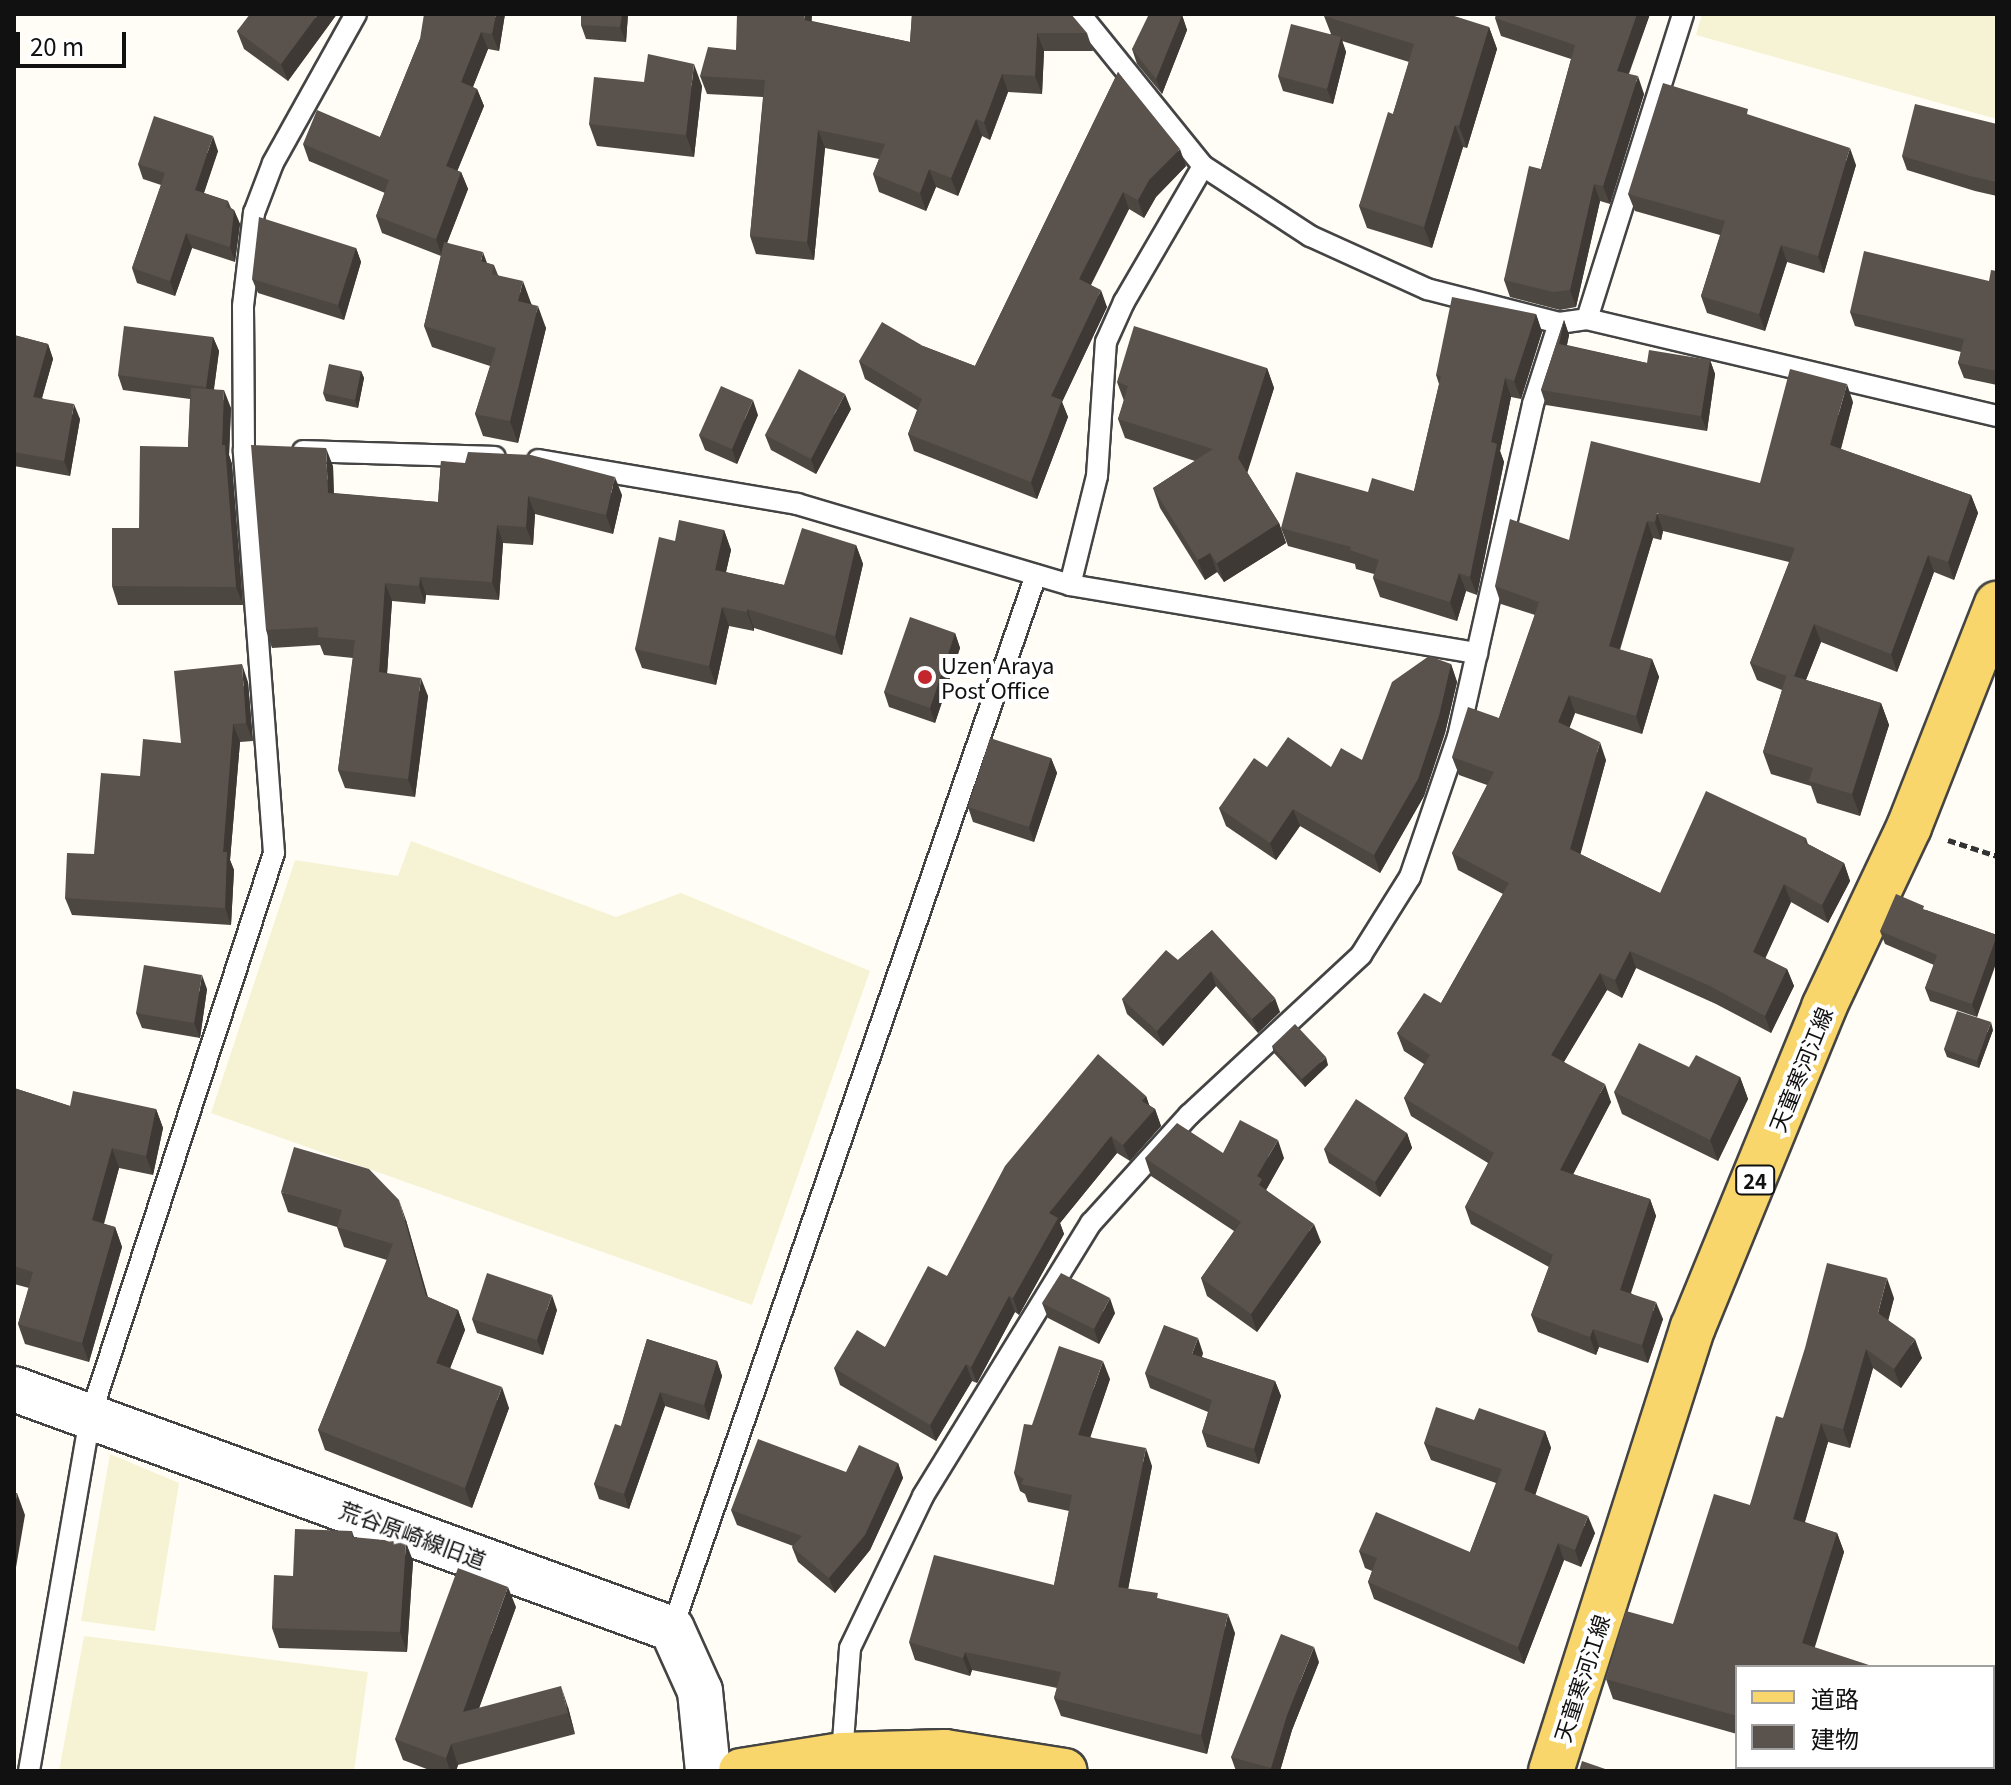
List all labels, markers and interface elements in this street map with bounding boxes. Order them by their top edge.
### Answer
scale bar [20,16,130,66]
text: 20 m [30,28,84,63]
place label: Uzen Araya Post Office [941,651,1054,702]
marker: Uzen Araya Post Office [916,668,934,686]
street label: 天童寒河江線 [1763,1003,1837,1135]
road number: 24 [1735,1164,1775,1196]
street label: 荒谷原崎線旧道 [336,1495,490,1573]
street label: 天童寒河江線 [1548,1611,1614,1745]
legend [1735,1665,1995,1769]
text: 道路 [1811,1680,1859,1715]
text: 建物 [1811,1720,1859,1755]

